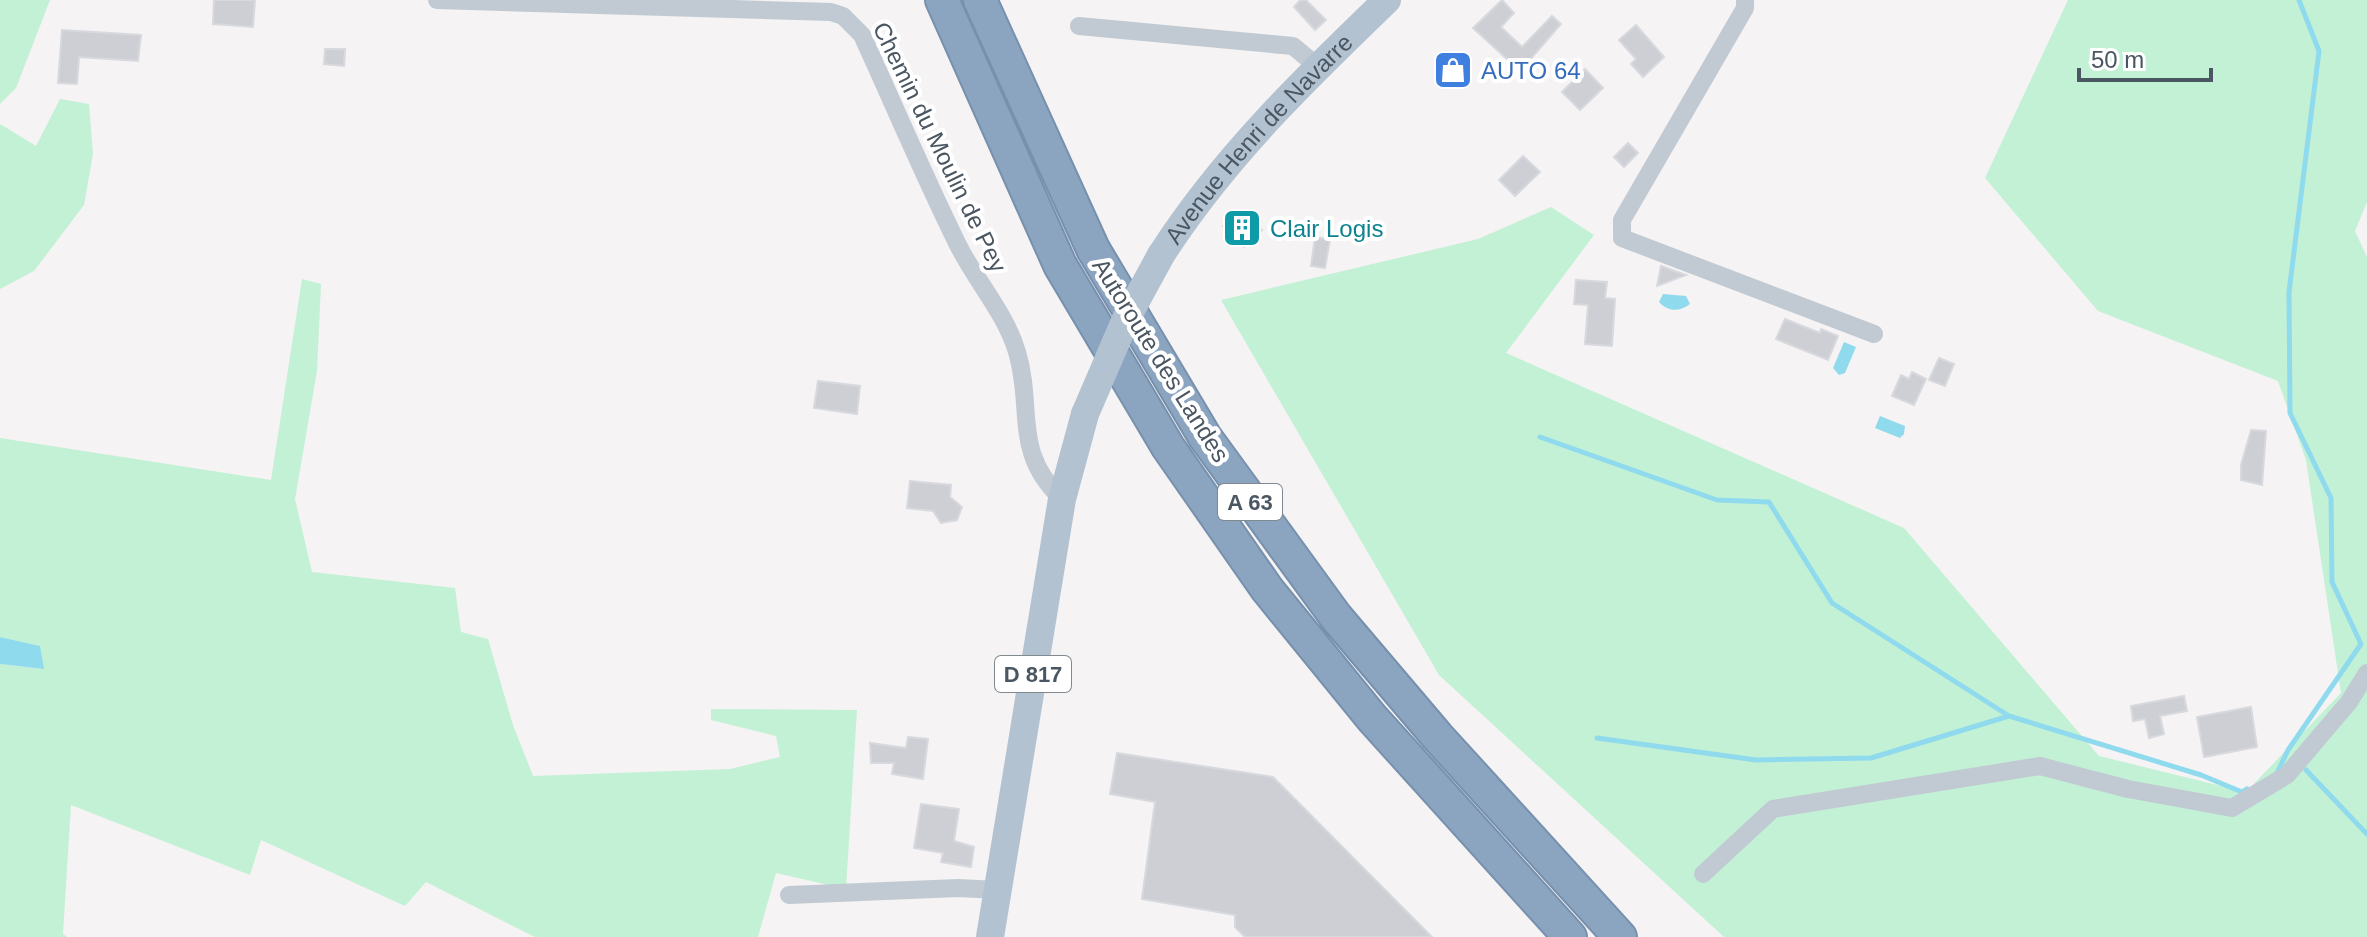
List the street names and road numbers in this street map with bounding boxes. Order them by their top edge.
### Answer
street label: Chemin du Moulin de Pey [868,18,1012,276]
street label: Avenue Henri de Navarre [1159,28,1357,249]
street label: Autoroute des Landes [1087,253,1235,467]
road number: A 63 [1218,484,1282,520]
road number: D 817 [995,656,1071,692]

